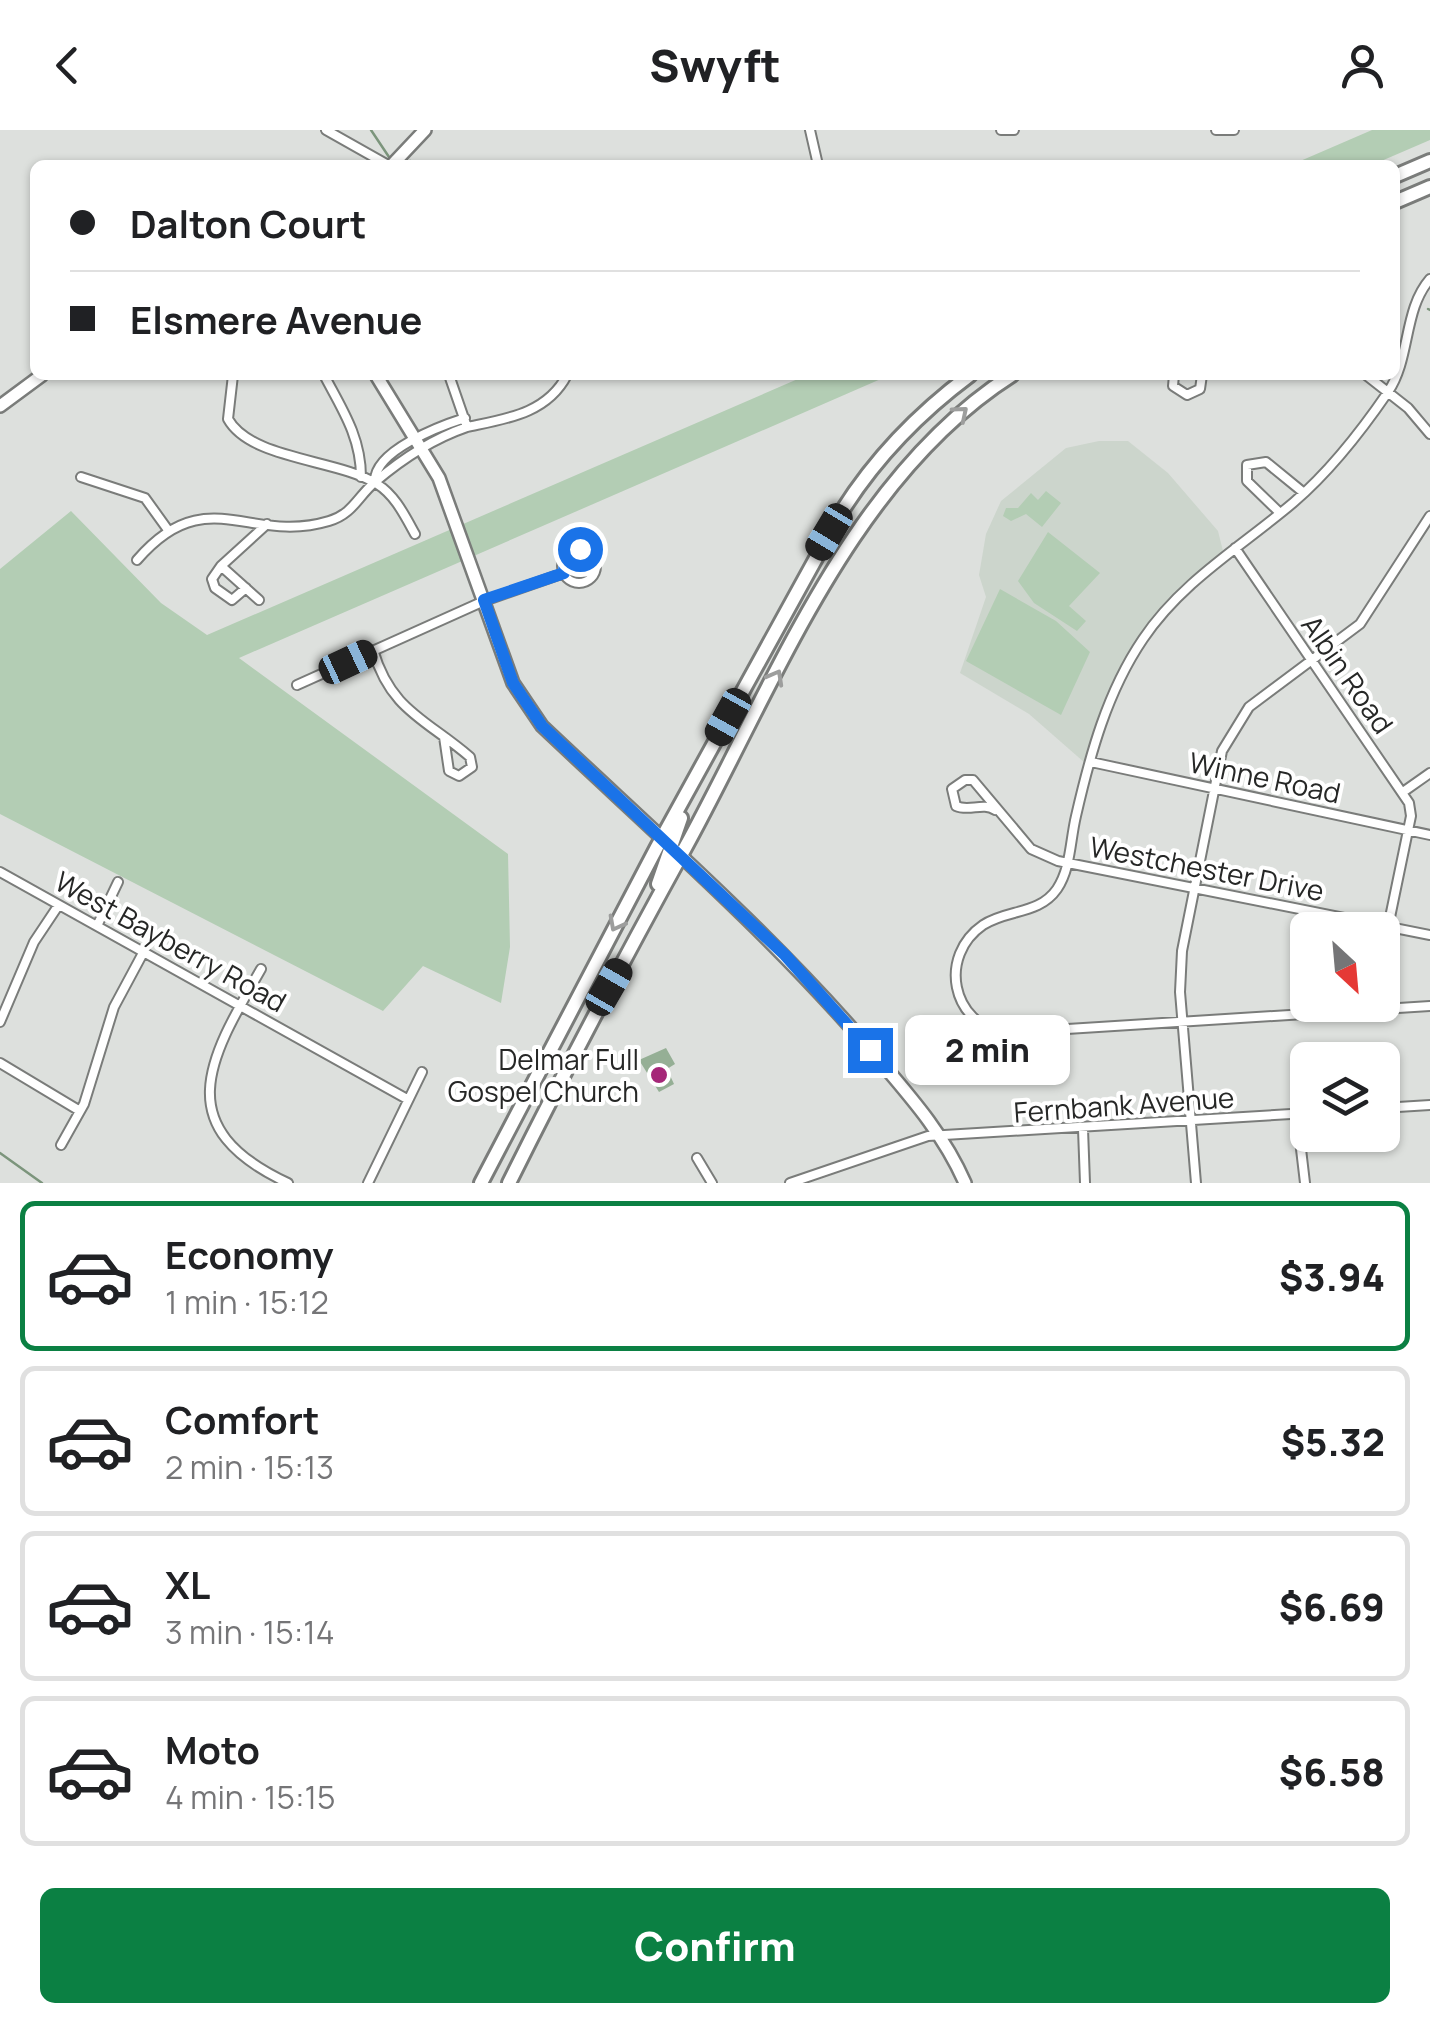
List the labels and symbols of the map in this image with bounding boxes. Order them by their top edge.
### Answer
one-way arrow [950,407,968,425]
car [801,499,857,565]
route start [558,527,603,572]
street label: Albin Road [1293,607,1403,741]
car [314,636,382,688]
one-way arrow [763,669,783,687]
car [700,683,756,751]
street label: Winne Road [1186,742,1344,812]
street label: Westchester Drive [1087,827,1327,909]
street label: West Bayberry Road [49,862,293,1020]
north arrow [1290,912,1400,1022]
one-way arrow [608,913,628,931]
car [581,954,637,1020]
callout: 2 min [905,1015,1070,1085]
route end [848,1028,893,1073]
place label: Delmar Full Gospel Church [448,1040,639,1110]
marker: Delmar Full Gospel Church [648,1064,670,1086]
street label: Fernbank Avenue [1012,1077,1236,1131]

